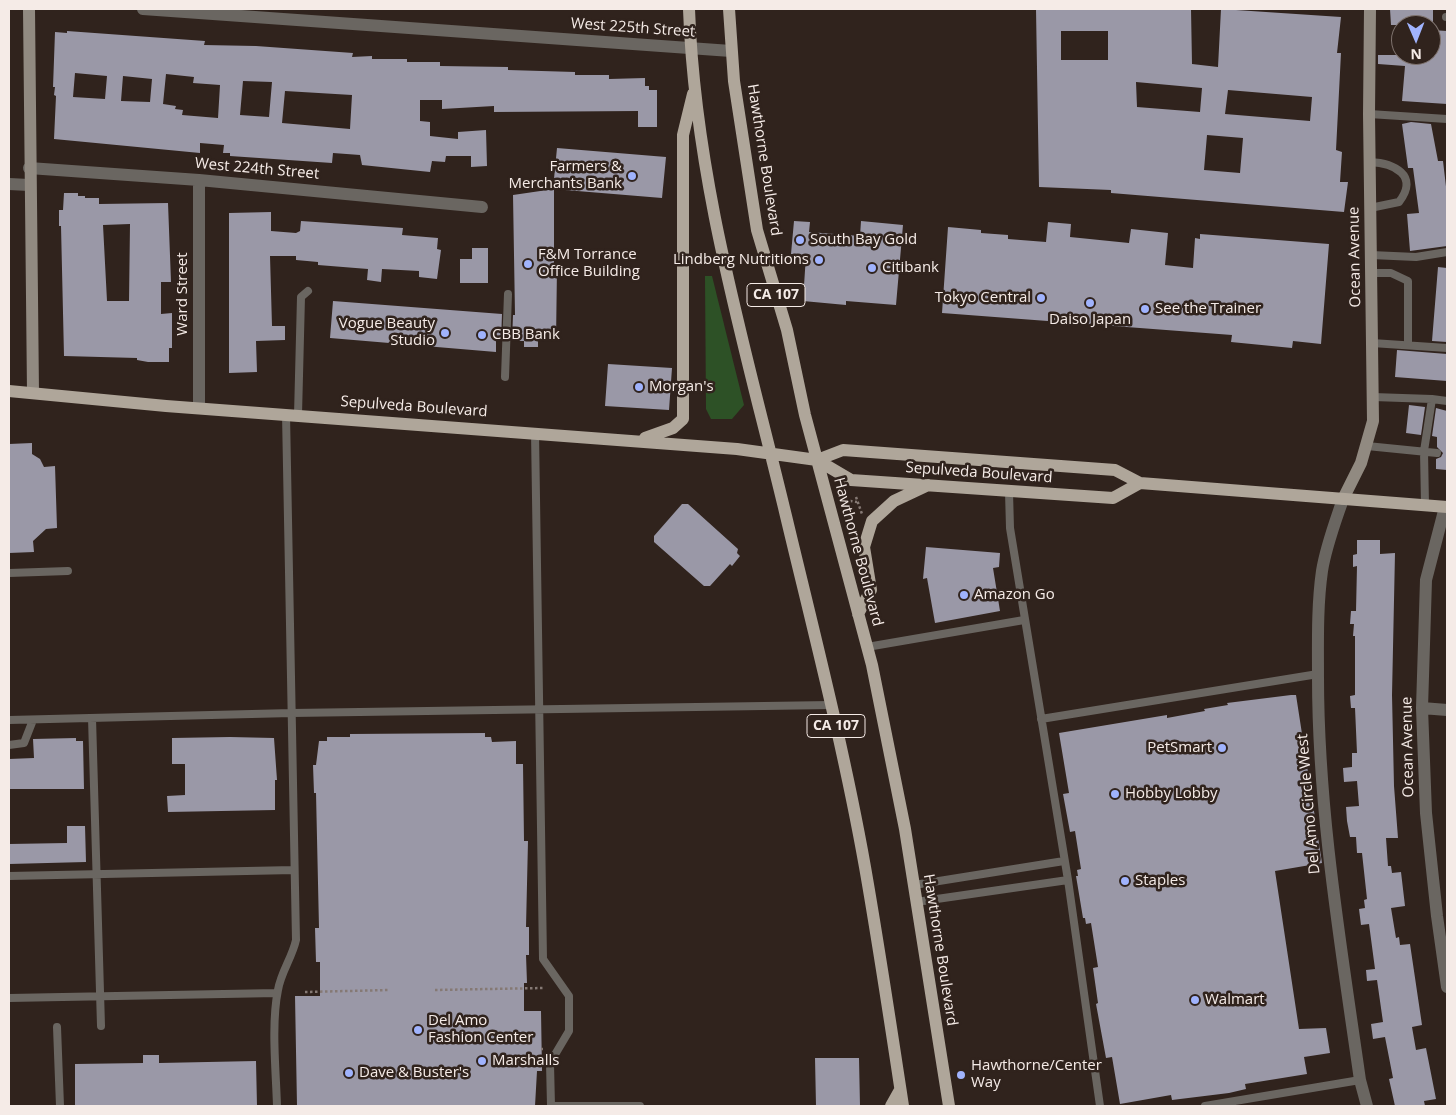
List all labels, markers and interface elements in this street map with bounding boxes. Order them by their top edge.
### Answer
street label: West 225th Street [570,15,696,41]
north arrow [1391,15,1441,65]
text: N [1410,45,1422,64]
street label: Hawthorne Boulevard [743,83,785,237]
street label: West 224th Street [194,155,320,183]
place label: Farmers & Merchants Bank [509,158,622,193]
marker: Farmers & Merchants Bank [626,170,638,182]
street label: Ocean Avenue [1345,206,1365,308]
place label: South Bay Gold [810,231,917,249]
marker: South Bay Gold [794,234,806,246]
place label: F&M Torrance Office Building [538,246,640,281]
place label: Lindberg Nutritions [673,251,809,269]
street label: Ward Street [174,252,192,336]
marker: Lindberg Nutritions [813,254,825,266]
marker: F&M Torrance Office Building [522,258,534,270]
place label: Citibank [882,259,939,277]
marker: Citibank [866,262,878,274]
road number: CA 107 [747,284,805,306]
place label: Tokyo Central [935,289,1031,307]
marker: Tokyo Central [1035,292,1047,304]
marker: Daiso Japan [1084,297,1096,309]
place label: See the Trainer [1155,300,1261,318]
marker: See the Trainer [1139,303,1151,315]
place label: Daiso Japan [1049,311,1131,329]
place label: Vogue Beauty Studio [339,315,435,350]
place label: CBB Bank [492,326,560,344]
marker: Vogue Beauty Studio [439,327,451,339]
marker: CBB Bank [476,329,488,341]
place label: Morgan's [649,378,714,396]
marker: Morgan's [633,381,645,393]
street label: Sepulveda Boulevard [340,393,488,421]
street label: Sepulveda Boulevard [905,459,1053,487]
street label: Hawthorne Boulevard [829,476,887,628]
place label: Amazon Go [974,586,1055,604]
marker: Amazon Go [958,589,970,601]
street label: Ocean Avenue [1398,696,1418,798]
road number: CA 107 [807,714,865,738]
street label: Del Amo Circle West [1294,733,1324,875]
place label: PetSmart [1147,739,1212,757]
marker: PetSmart [1216,742,1228,754]
place label: Hobby Lobby [1125,785,1218,803]
marker: Hobby Lobby [1109,788,1121,800]
place label: Staples [1135,872,1185,890]
street label: Hawthorne Boulevard [919,873,961,1027]
marker: Staples [1119,875,1131,887]
place label: Walmart [1205,991,1265,1009]
marker: Walmart [1189,994,1201,1006]
place label: Del Amo Fashion Center [428,1012,533,1047]
marker: Del Amo Fashion Center [412,1024,424,1036]
place label: Marshalls [492,1052,559,1070]
marker: Marshalls [476,1055,488,1067]
place label: Hawthorne/Center Way [971,1057,1102,1092]
place label: Dave & Buster's [359,1064,469,1082]
marker: Dave & Buster's [343,1067,355,1079]
marker: Hawthorne/Center Way [955,1069,967,1081]

